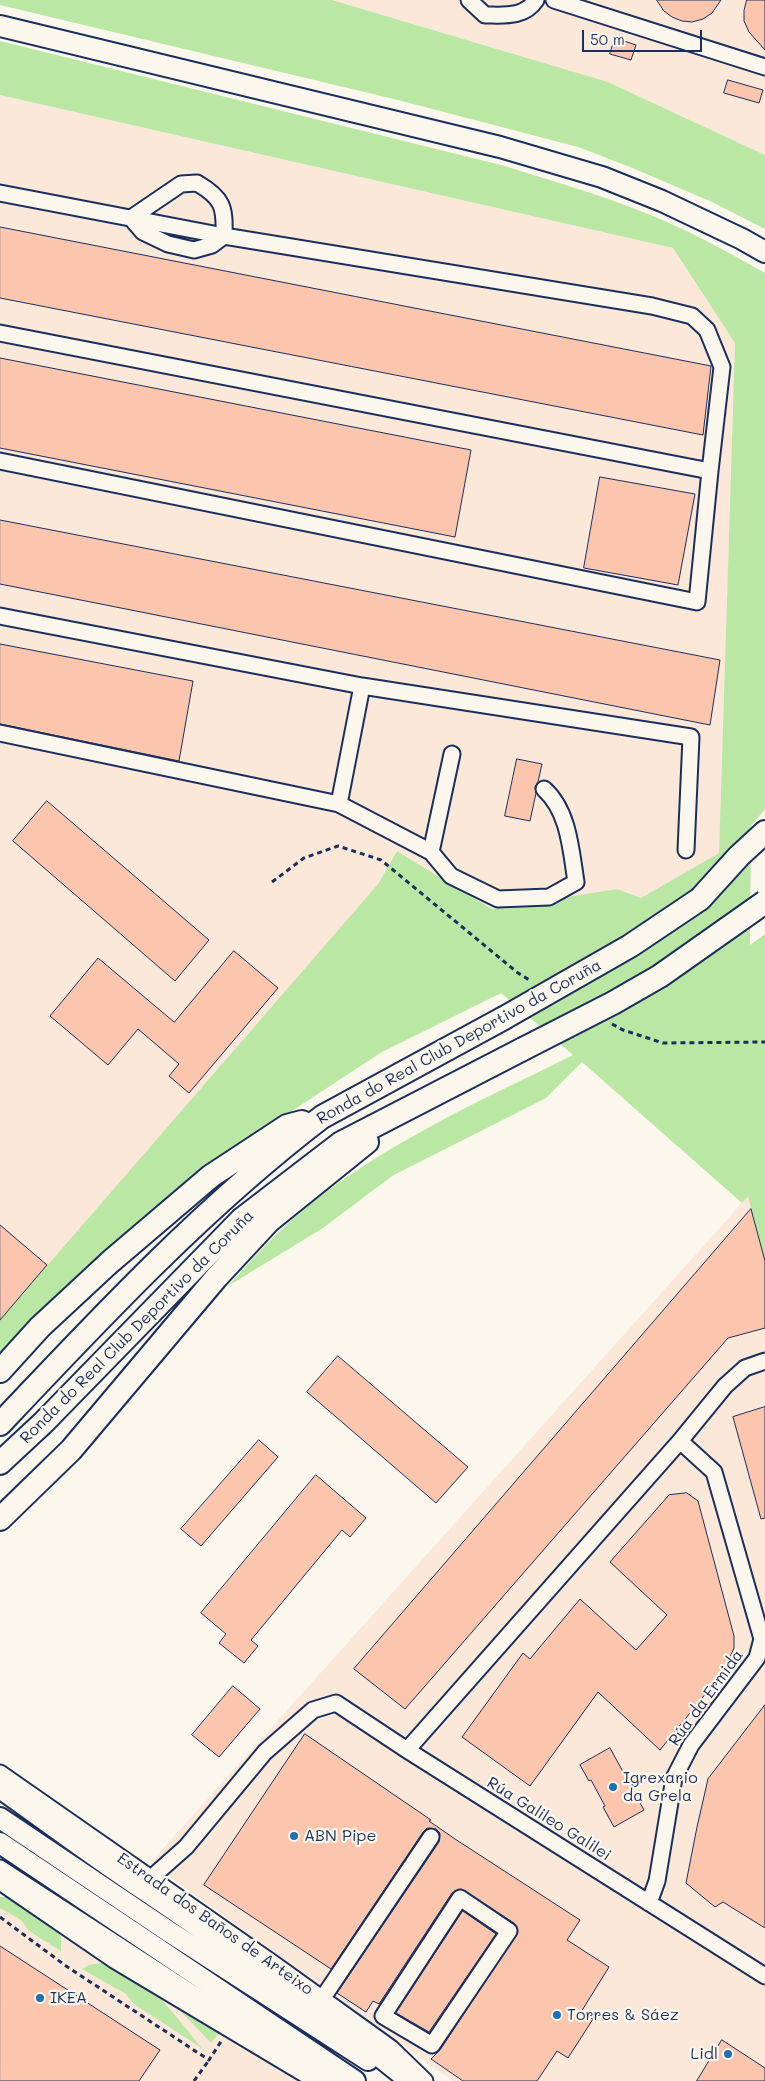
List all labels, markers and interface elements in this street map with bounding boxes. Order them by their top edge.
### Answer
scale bar [585,20,705,52]
text: 50 m [590,29,625,49]
street label: Ronda do Real Club Deportivo da Coruña [313,955,605,1129]
street label: Ronda do Real Club Deportivo da Coruña [16,1206,258,1448]
street label: Rúa da Ermida [665,1646,747,1750]
place label: Igrexario da Grela [623,1768,698,1806]
street label: Rúa Galileo Galilei [483,1773,615,1865]
marker: Igrexario da Grela [607,1781,619,1793]
place label: ABN Pipe [304,1826,376,1846]
marker: ABN Pipe [288,1830,300,1842]
street label: Estrada dos Baños de Arteixo [113,1849,317,1999]
place label: IKEA [50,1988,87,2008]
marker: IKEA [34,1992,46,2004]
place label: Torres & Sáez [567,2005,679,2025]
marker: Torres & Sáez [551,2009,563,2021]
place label: Lidl [691,2044,718,2064]
marker: Lidl [722,2048,734,2060]

